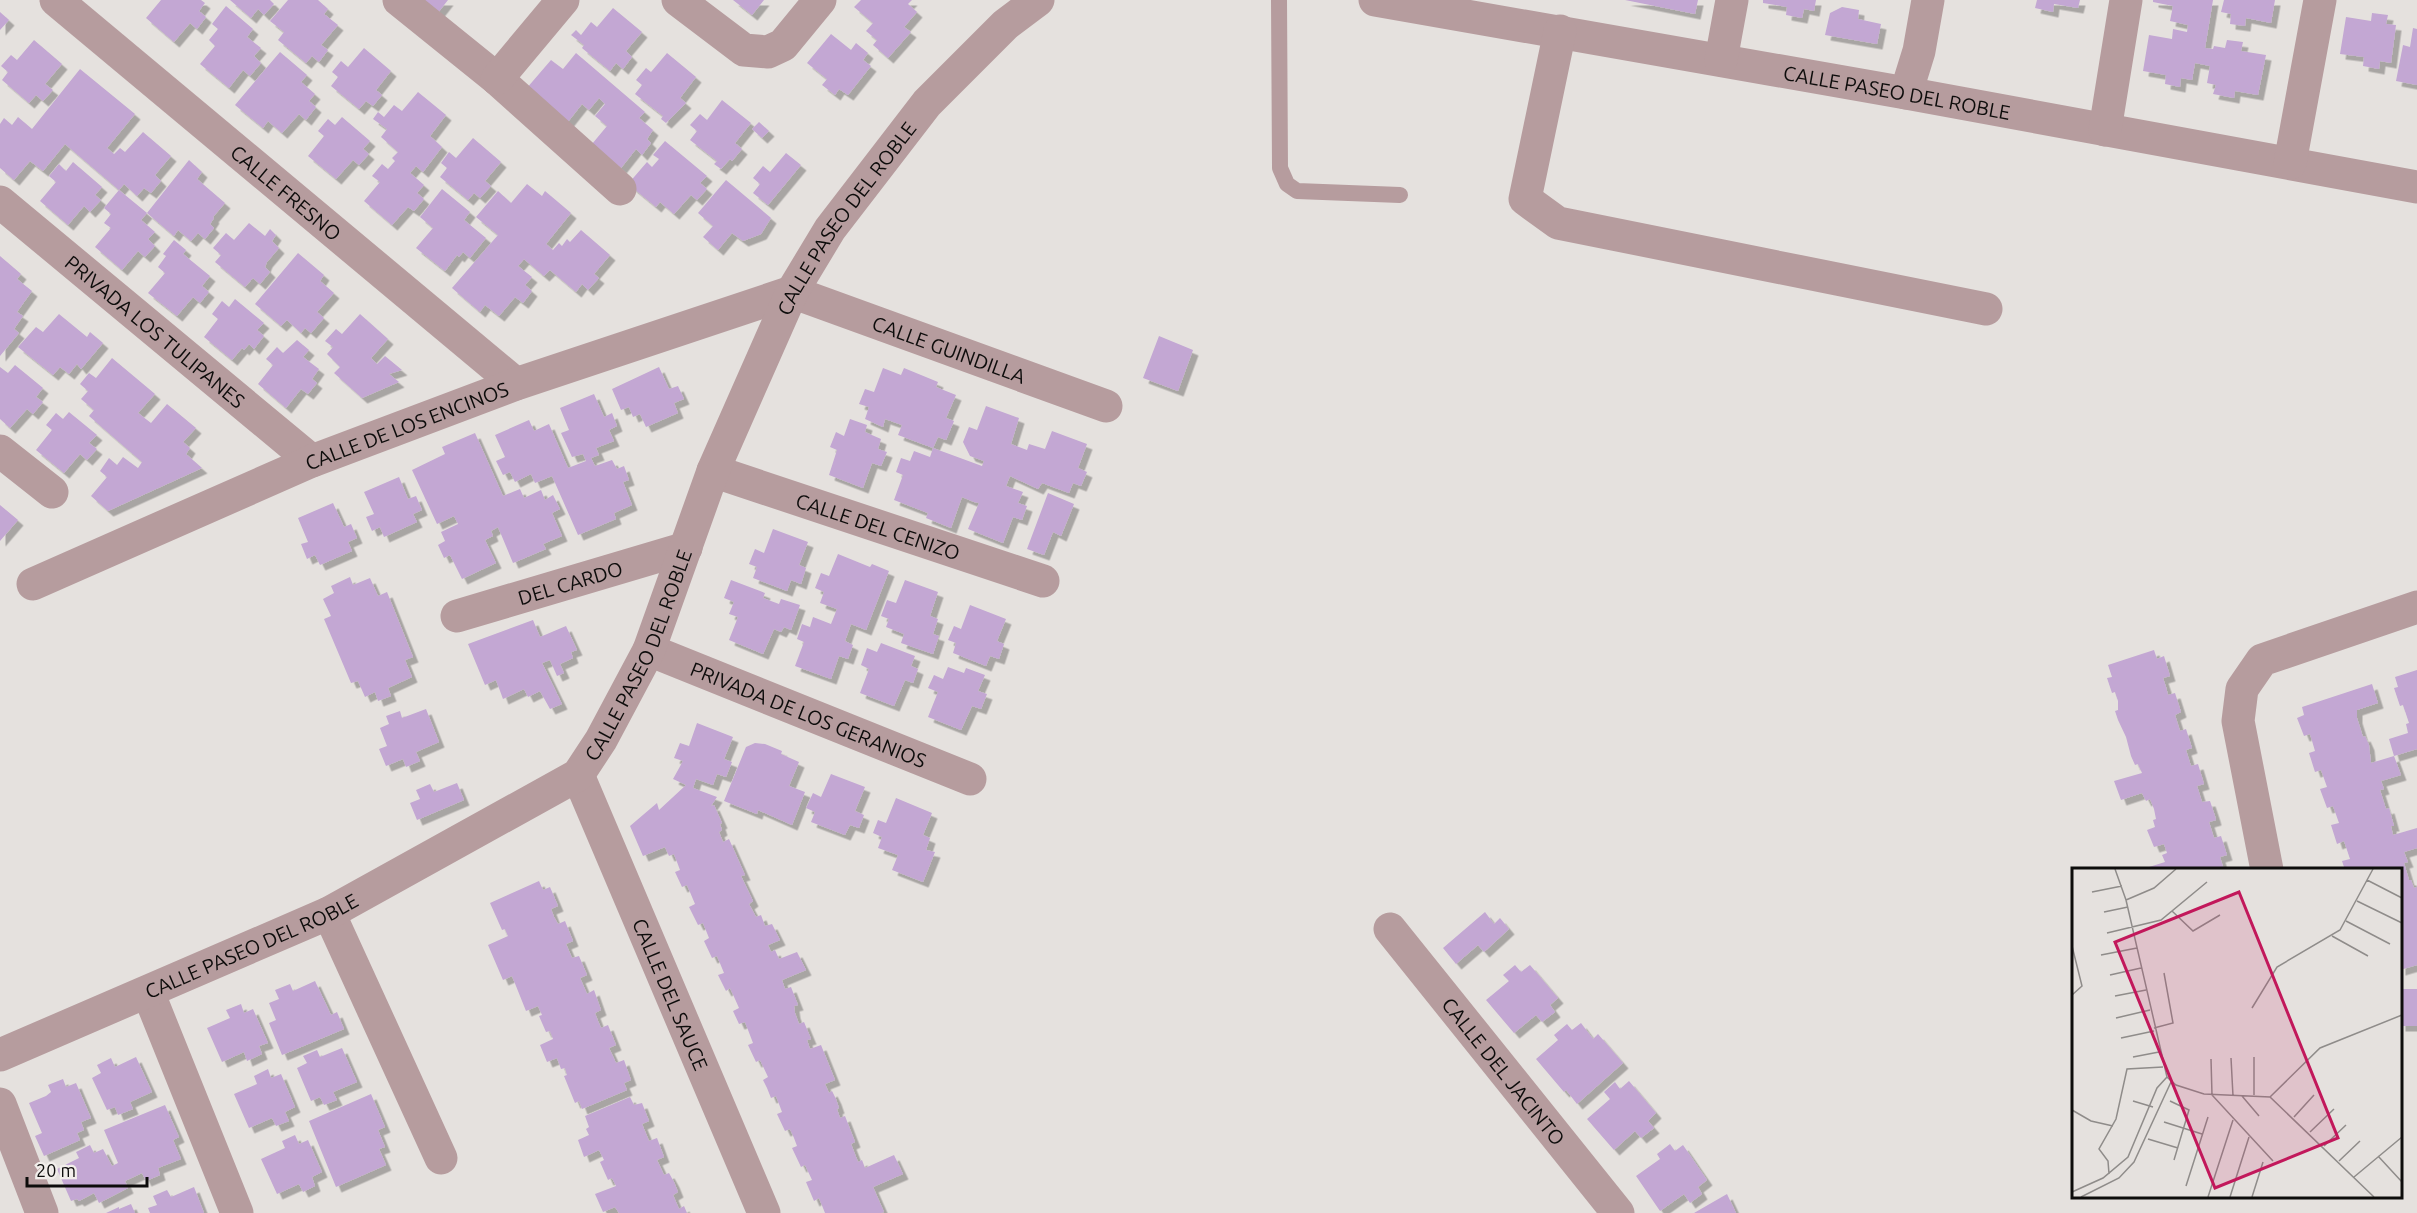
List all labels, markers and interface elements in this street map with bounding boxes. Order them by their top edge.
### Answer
street label: CALLE PASEO DEL ROBLE [1782,60,2012,123]
street label: CALLE PASEO DEL ROBLE [772,117,920,318]
street label: CALLE FRESNO [227,140,346,245]
street label: PRIVADA LOS TULIPANES [61,250,250,412]
street label: CALLE GUINDILLA [869,311,1029,387]
street label: CALLE DE LOS ENCINOS [301,377,511,474]
street label: CALLE DEL CENIZO [793,488,963,564]
street label: CALLE PASEO DEL ROBLE [579,546,696,765]
street label: DEL CARDO [515,556,625,609]
street label: PRIVADA DE LOS GERANIOS [687,657,930,772]
inset map [2072,868,2402,1198]
street label: CALLE PASEO DEL ROBLE [141,888,361,1003]
street label: CALLE DEL SAUCE [629,915,713,1073]
street label: CALLE DEL JACINTO [1438,992,1570,1149]
scale bar [27,1150,147,1188]
text: 20 m [36,1160,76,1180]

